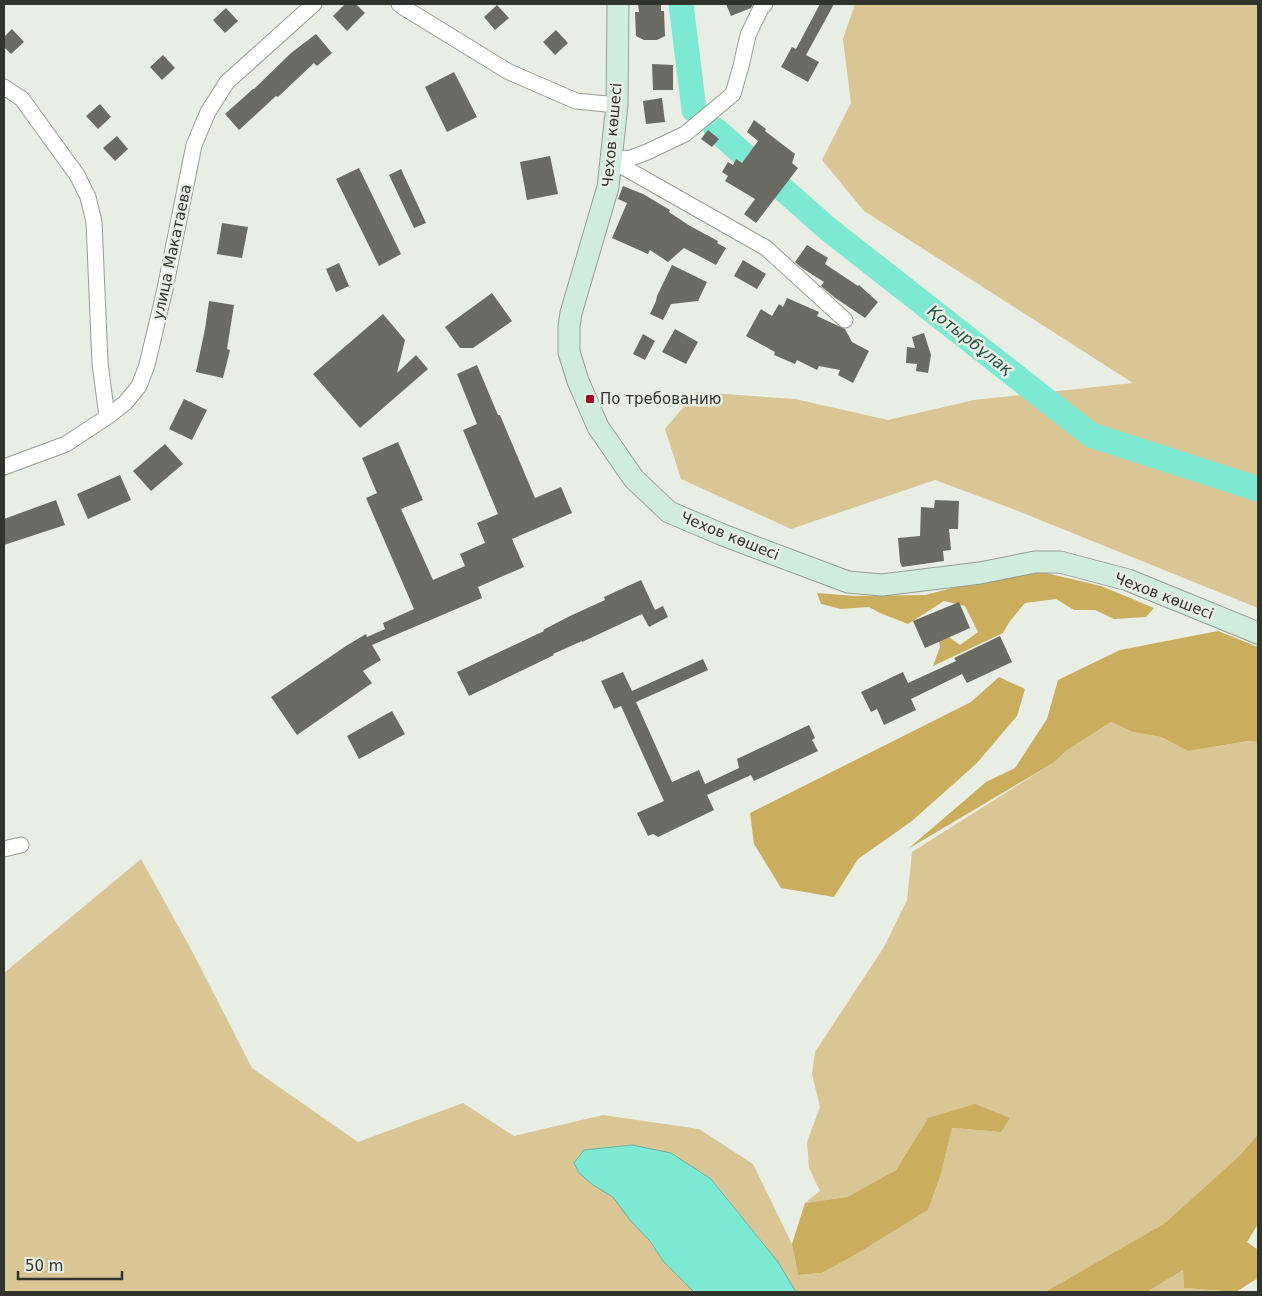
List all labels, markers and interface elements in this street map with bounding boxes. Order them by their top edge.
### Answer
street label: Чехов көшесі [598,82,626,188]
street label: улица Макатаева [149,183,195,321]
water label: Қотырбұлақ [924,301,1016,379]
place label: По требованию [600,390,721,408]
marker: По требованию [584,393,596,405]
street label: Чехов көшесі [678,508,782,564]
street label: Чехов көшесі [1112,569,1216,623]
scale bar [18,1248,121,1280]
text: 50 m [25,1257,63,1275]

